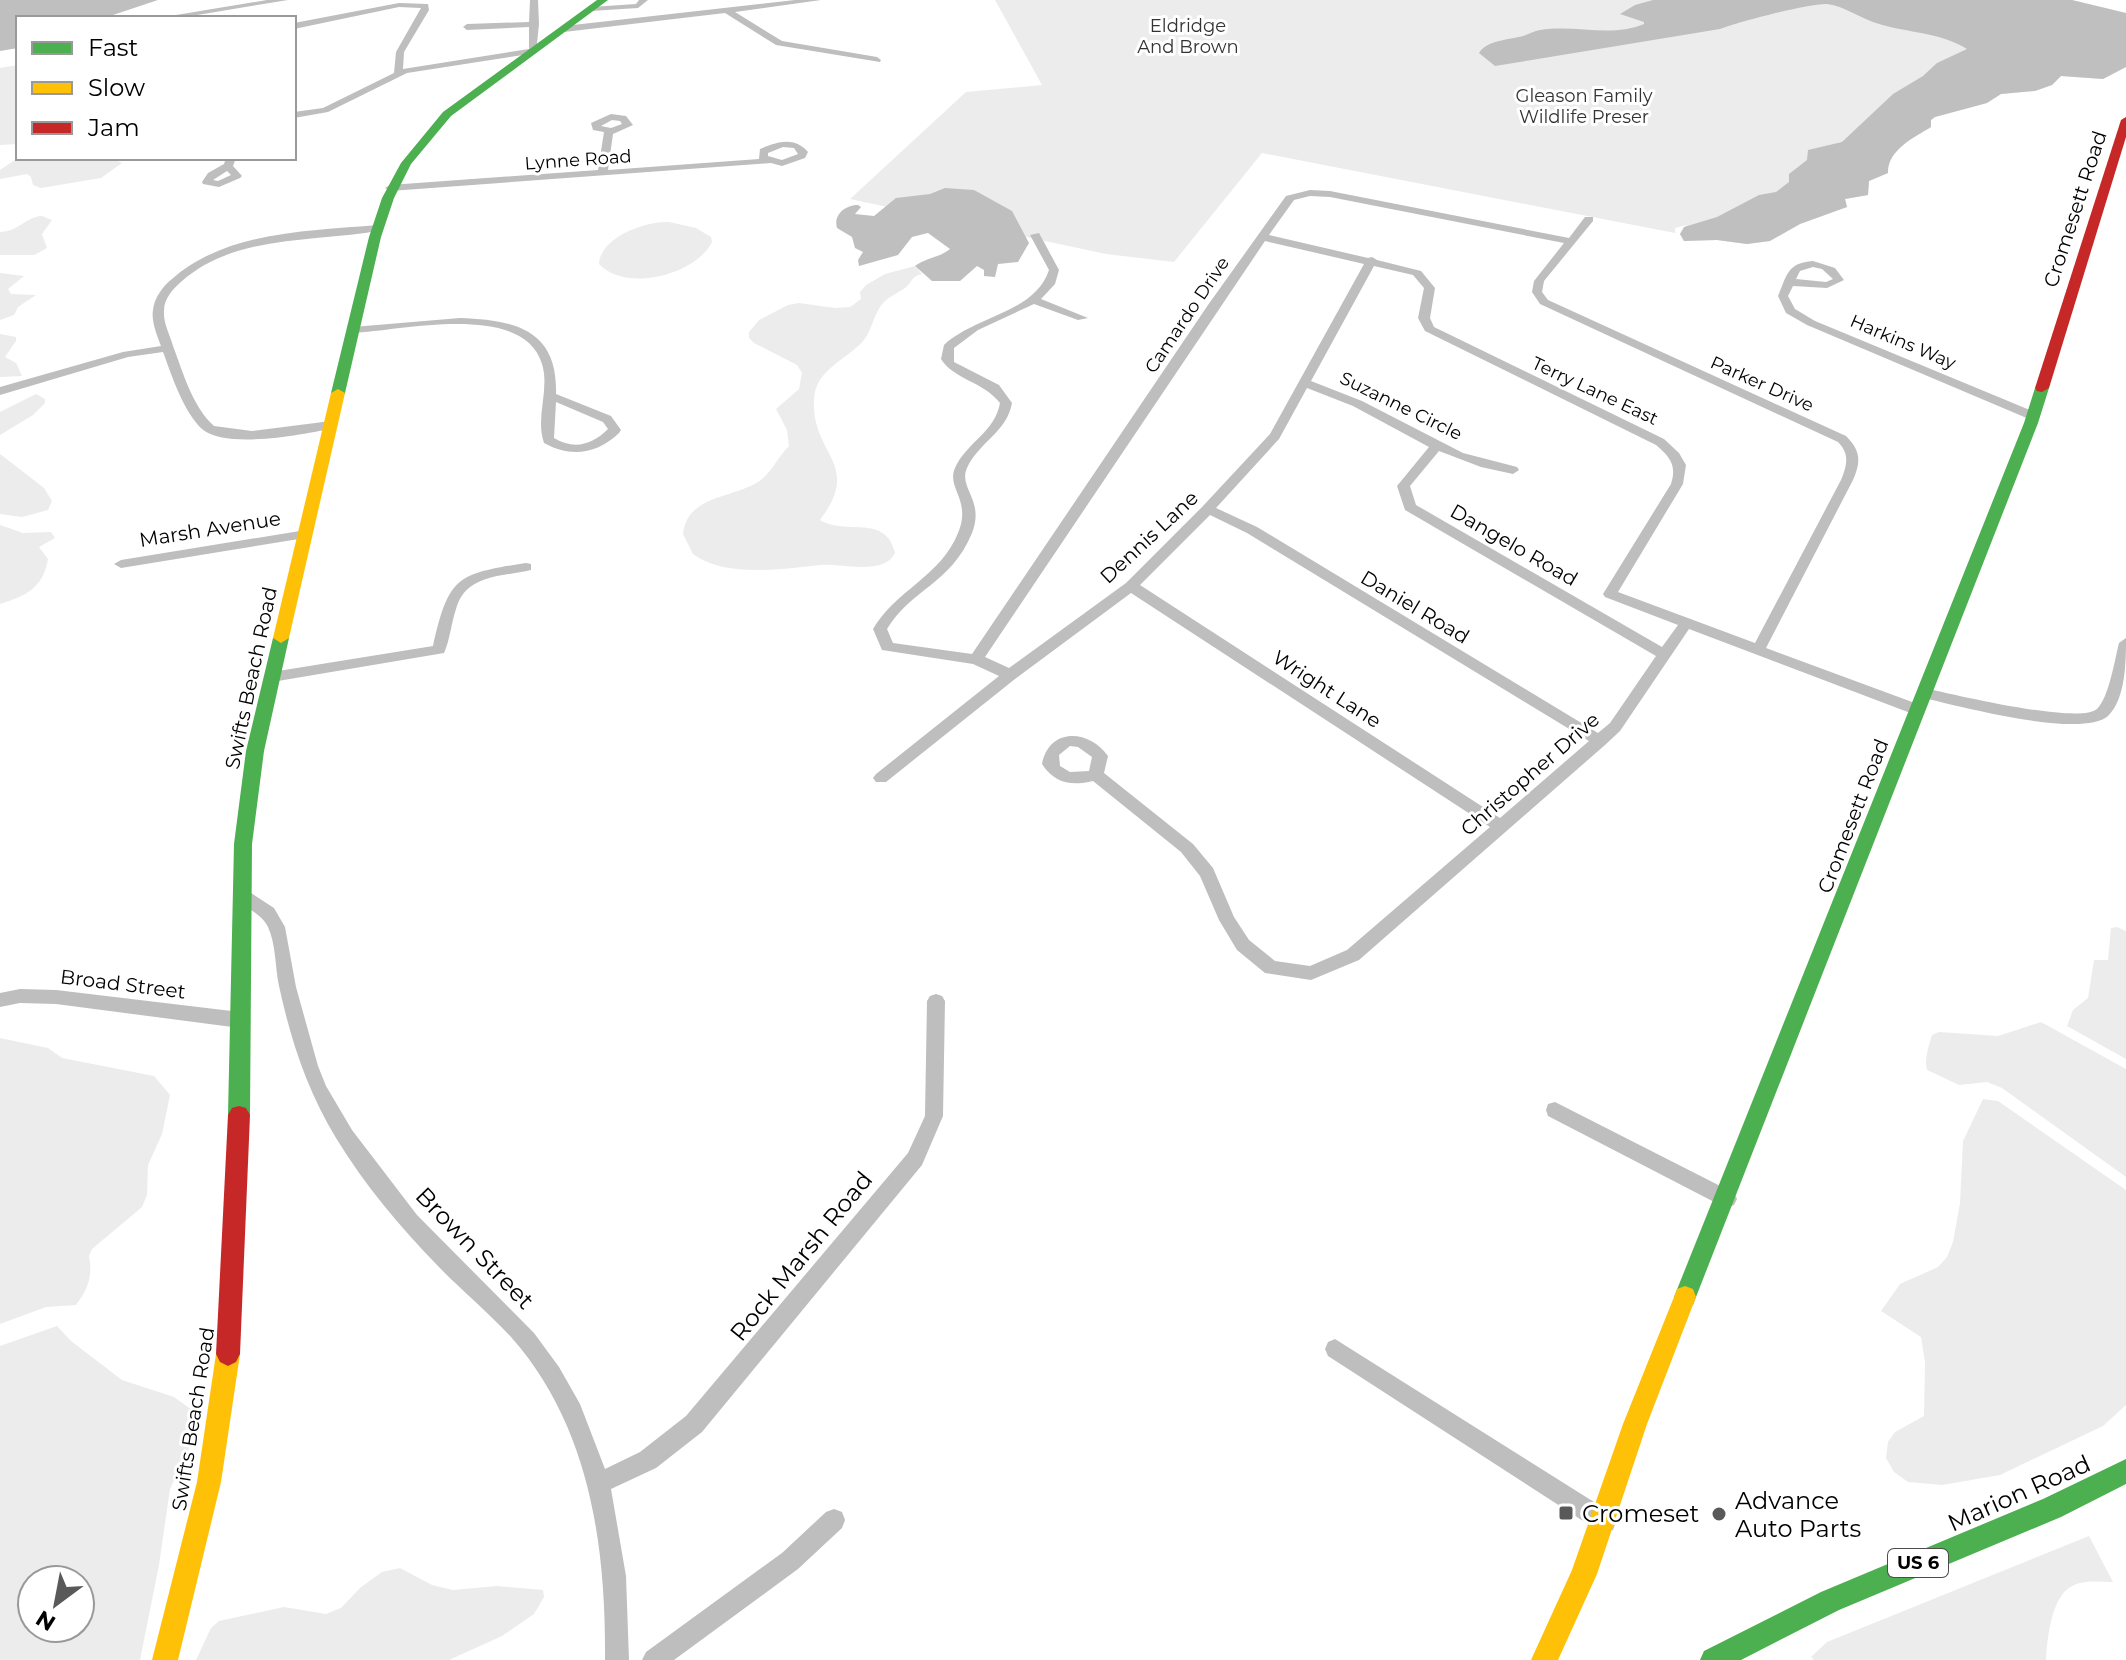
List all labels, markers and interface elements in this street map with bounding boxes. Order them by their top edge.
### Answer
park label: Eldridge And Brown [1137,15,1239,58]
legend [16,16,296,160]
text: Fast [88,33,139,62]
text: Slow [88,73,145,102]
park label: Gleason Family Wildlife Preser [1515,85,1653,128]
text: Jam [87,113,140,142]
street label: Cromesett Road [2038,128,2112,290]
street label: Lynne Road [524,145,632,175]
street label: Camardo Drive [1140,253,1234,377]
street label: Harkins Way [1847,310,1959,374]
street label: Parker Drive [1707,351,1817,417]
street label: Terry Lane East [1529,352,1661,430]
street label: Suzanne Circle [1336,367,1466,445]
street label: Dennis Lane [1095,486,1203,588]
street label: Dangelo Road [1446,499,1582,591]
street label: Marsh Avenue [138,506,282,552]
street label: Daniel Road [1356,565,1474,649]
street label: Swifts Beach Road [220,585,282,771]
street label: Wright Lane [1268,645,1386,733]
street label: Christopher Drive [1456,707,1604,841]
street label: Cromesett Road [1813,736,1893,896]
street label: Broad Street [59,964,187,1004]
street label: Rock Marsh Road [724,1165,878,1347]
street label: Brown Street [410,1181,541,1315]
street label: Swifts Beach Road [167,1325,219,1513]
street label: Marion Road [1943,1449,2095,1537]
place label: Advance Auto Parts [1735,1486,1861,1543]
place label: Cromeset [1582,1499,1700,1528]
marker: Cromeset [1557,1504,1575,1522]
marker: Advance Auto Parts [1710,1505,1728,1523]
road number: US 6 [1888,1549,1948,1577]
north arrow [16,1564,96,1644]
text: N [31,1604,60,1637]

